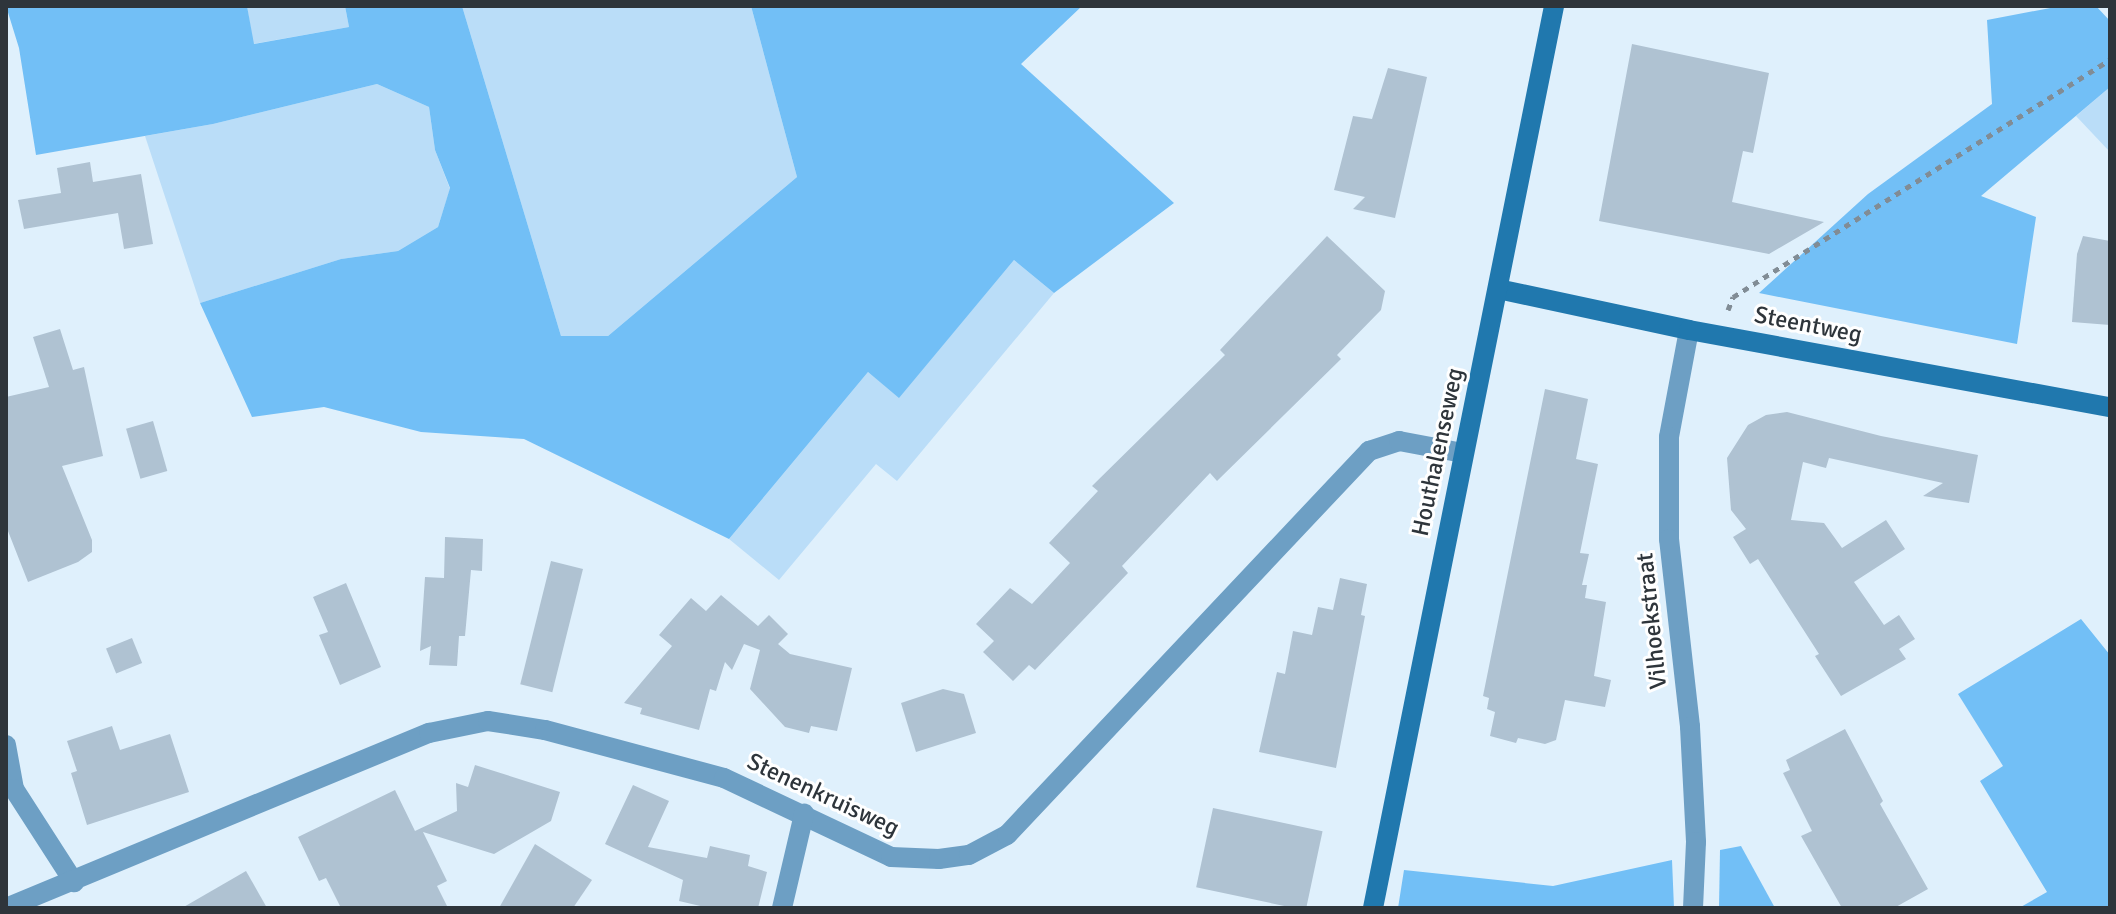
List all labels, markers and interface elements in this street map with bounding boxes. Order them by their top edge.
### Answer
street label: Steentweg [1752,300,1864,350]
street label: Houthalenseweg [1406,365,1470,539]
street label: Vilhoekstraat [1631,551,1673,691]
street label: Stenenkruisweg [742,747,904,843]

